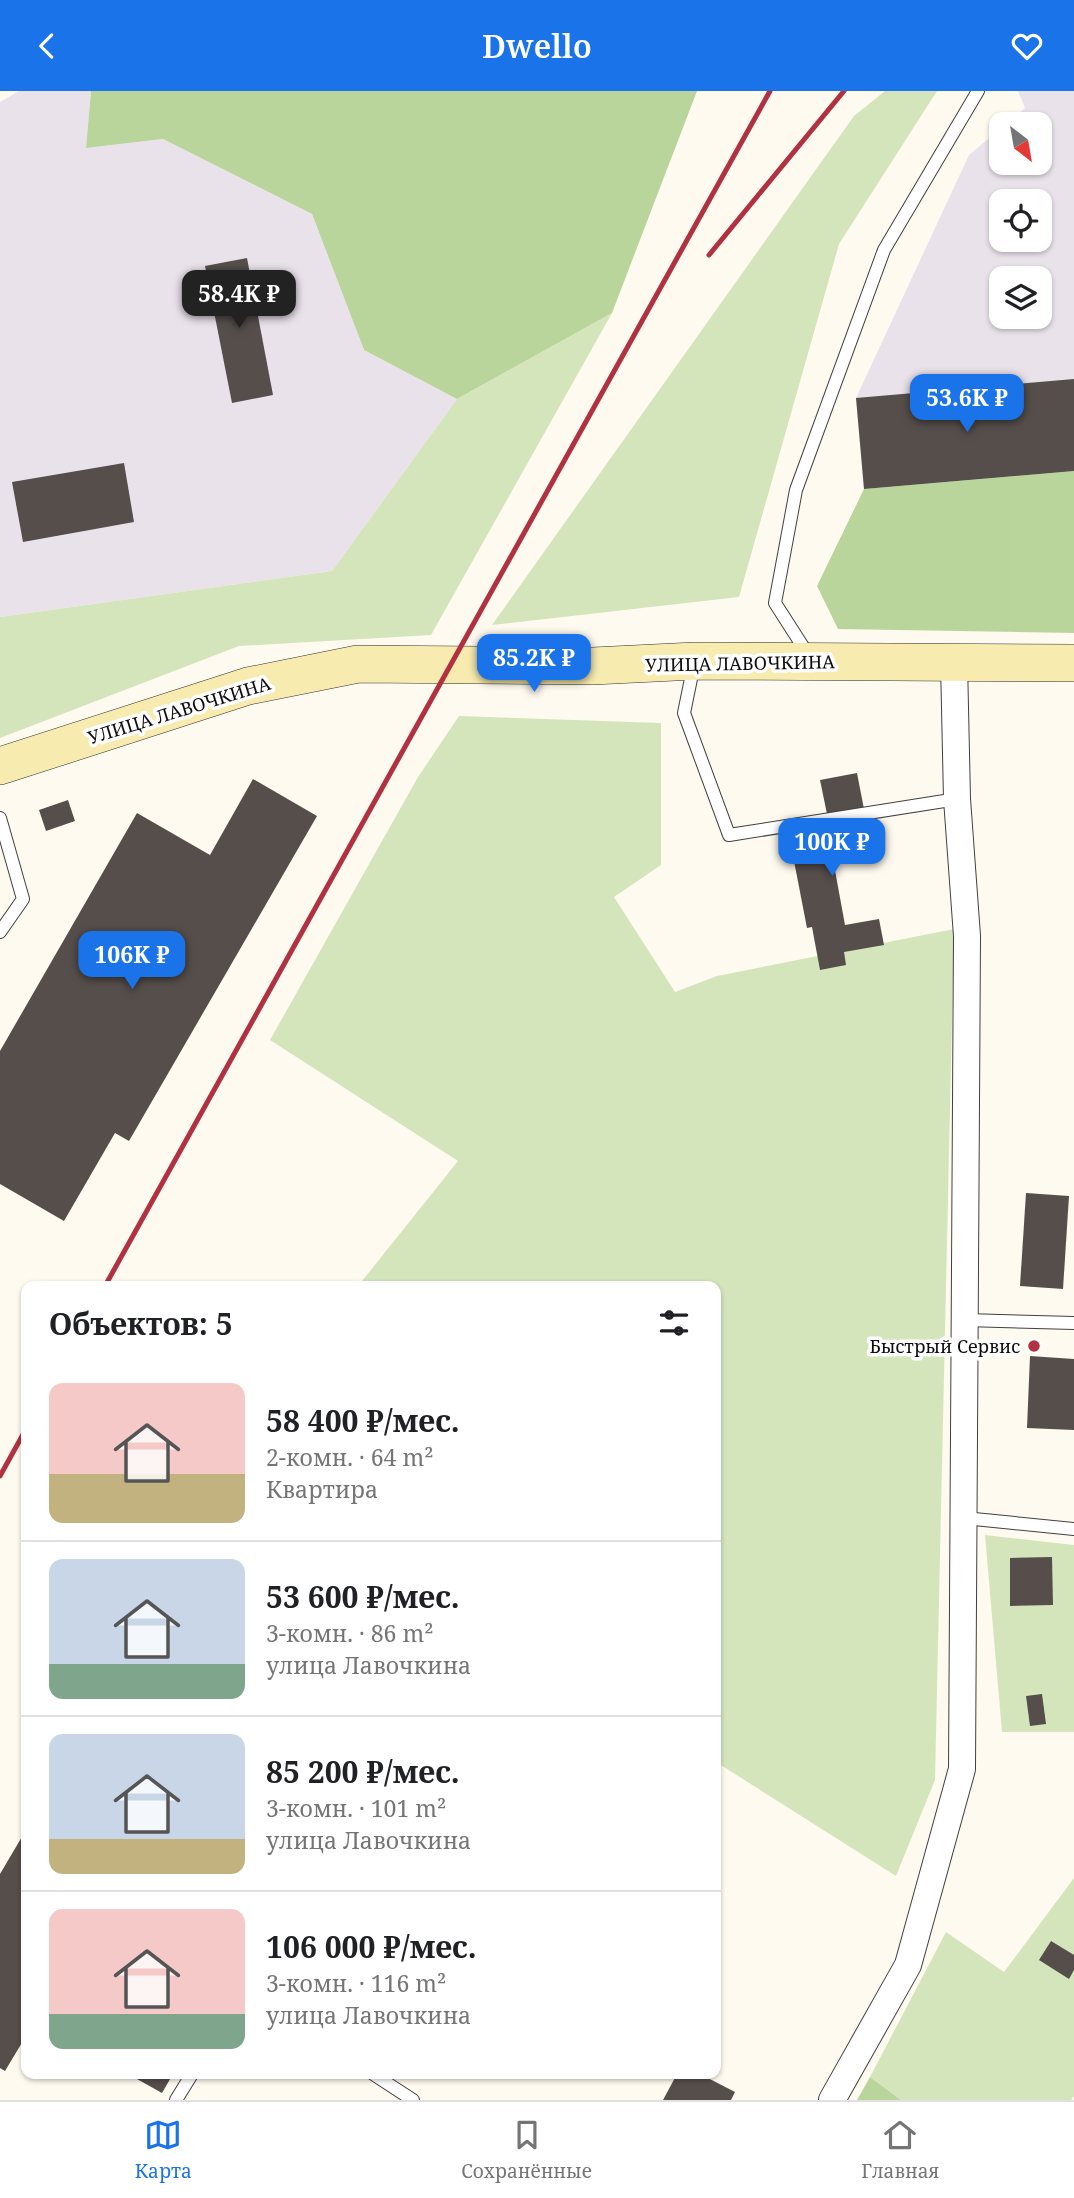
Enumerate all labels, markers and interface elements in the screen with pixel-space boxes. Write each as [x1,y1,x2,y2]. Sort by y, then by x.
text: Dwello [482,24,592,67]
icon: back [28,27,66,65]
icon: heart [1008,27,1046,65]
north arrow [989,112,1052,175]
map controls [989,112,1052,329]
button: locate [989,189,1052,252]
button: layers [989,266,1052,329]
pin: 58.4K ₽ [174,271,304,330]
text: 58.4K ₽ [198,277,280,309]
pin: 53.6K ₽ [902,375,1032,434]
text: 53.6K ₽ [926,381,1008,413]
pin: 85.2K ₽ [469,635,599,694]
text: 85.2K ₽ [493,641,575,673]
street label: УЛИЦА ЛАВОЧКИНА [645,649,835,677]
street label: УЛИЦА ЛАВОЧКИНА [85,671,274,749]
pin: 100K ₽ [775,819,889,878]
text: 100K ₽ [794,825,870,857]
pin: 106K ₽ [75,932,189,991]
text: 106K ₽ [94,938,170,970]
text: Объектов: 5 [49,1303,233,1344]
icon: filters [655,1304,693,1342]
place label: Быстрый Сервис [869,1334,1020,1358]
marker: Быстрый Сервис [1026,1338,1042,1354]
text: 58 400 ₽/мес. [266,1400,460,1441]
icon: home [105,1411,189,1495]
text: 2-комн. · 64 m² [266,1441,433,1473]
text: Квартира [266,1473,378,1505]
text: 53 600 ₽/мес. [266,1576,460,1617]
icon: home [105,1587,189,1671]
text: 3-комн. · 86 m² [266,1617,433,1649]
text: улица Лавочкина [266,1649,471,1681]
text: 85 200 ₽/мес. [266,1751,460,1792]
icon: home [105,1762,189,1846]
text: 3-комн. · 101 m² [266,1792,446,1824]
text: улица Лавочкина [266,1824,471,1856]
text: 106 000 ₽/мес. [266,1926,477,1967]
icon: home [105,1937,189,2021]
text: 3-комн. · 116 m² [266,1967,446,1999]
text: улица Лавочкина [266,1999,471,2031]
tab: Карта [135,2116,192,2184]
tab: Сохранённые [461,2116,592,2184]
tab: Главная [861,2116,939,2184]

